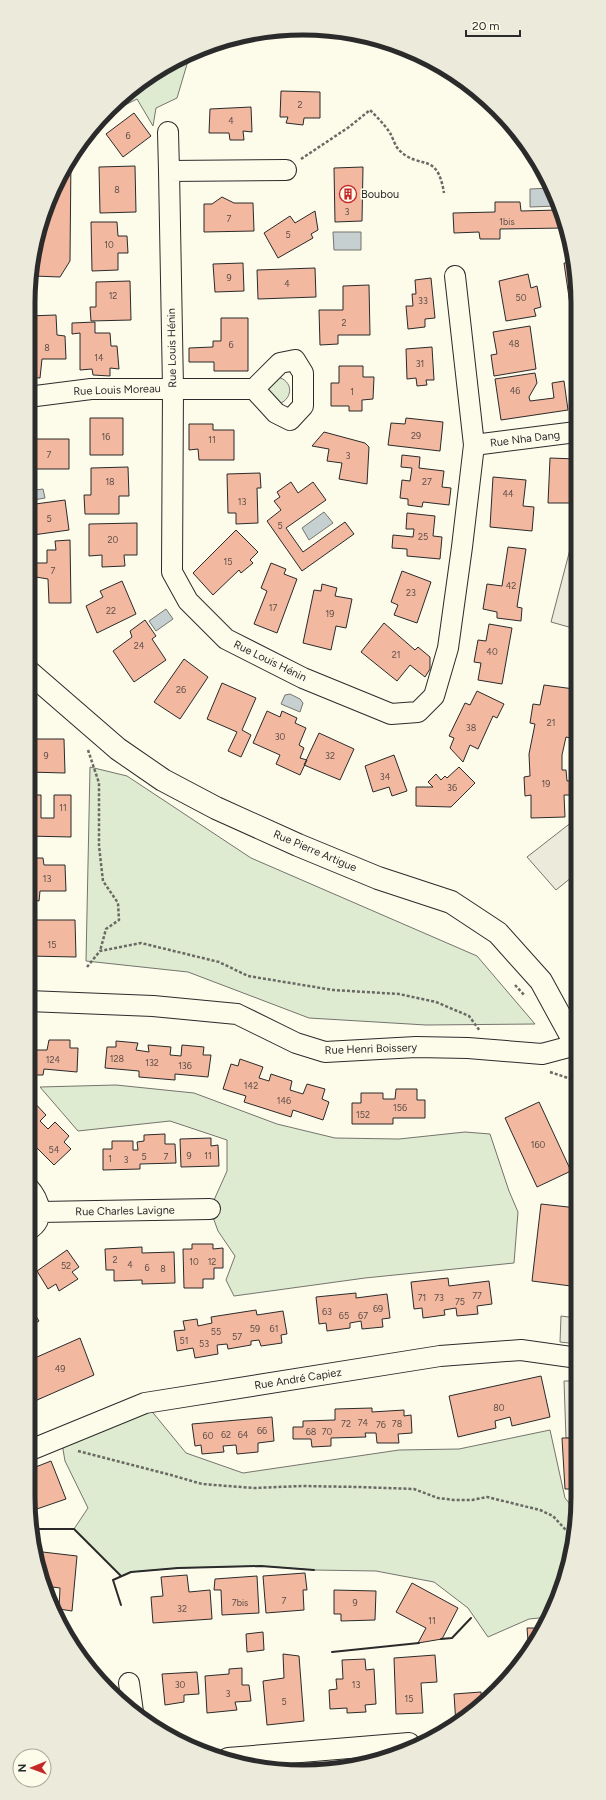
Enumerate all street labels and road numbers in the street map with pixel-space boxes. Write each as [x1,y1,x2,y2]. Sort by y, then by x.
street label: Rue Louis Hénin [165,308,179,388]
street label: Rue Louis Moreau [73,382,161,398]
street label: Rue Nha Dang [489,428,561,450]
street label: Rue Louis Hénin [231,638,309,684]
street label: Rue Pierre Artigue [271,828,359,874]
street label: Rue Henri Boissery [325,1041,418,1057]
street label: Rue Charles Lavigne [75,1204,175,1218]
street label: Rue André Capiez [253,1366,343,1392]

